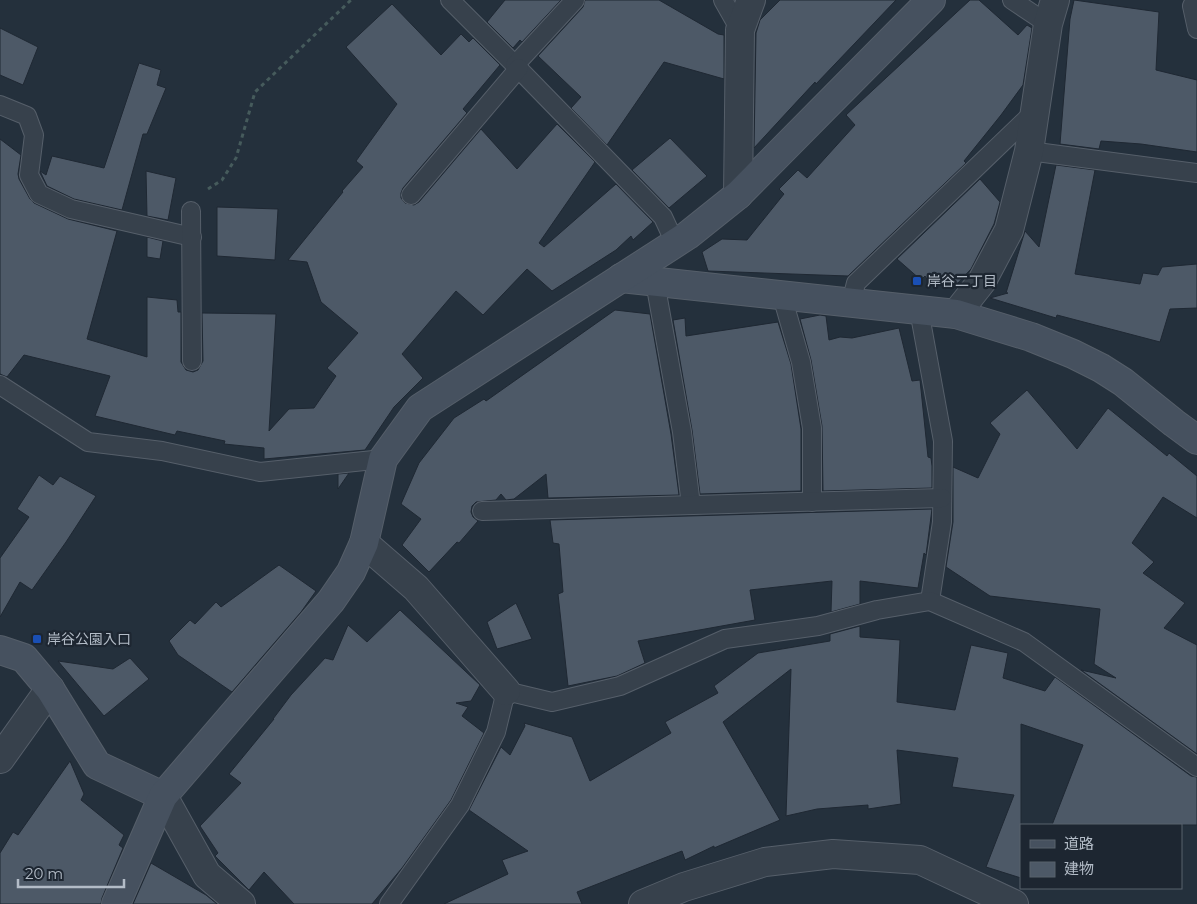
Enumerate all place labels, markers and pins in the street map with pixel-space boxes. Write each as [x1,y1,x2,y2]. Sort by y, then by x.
place label: 岸谷二丁目 [927,272,997,290]
marker: 岸谷二丁目 [911,275,923,287]
place label: 岸谷公園入口 [47,630,131,648]
marker: 岸谷公園入口 [31,633,43,645]

